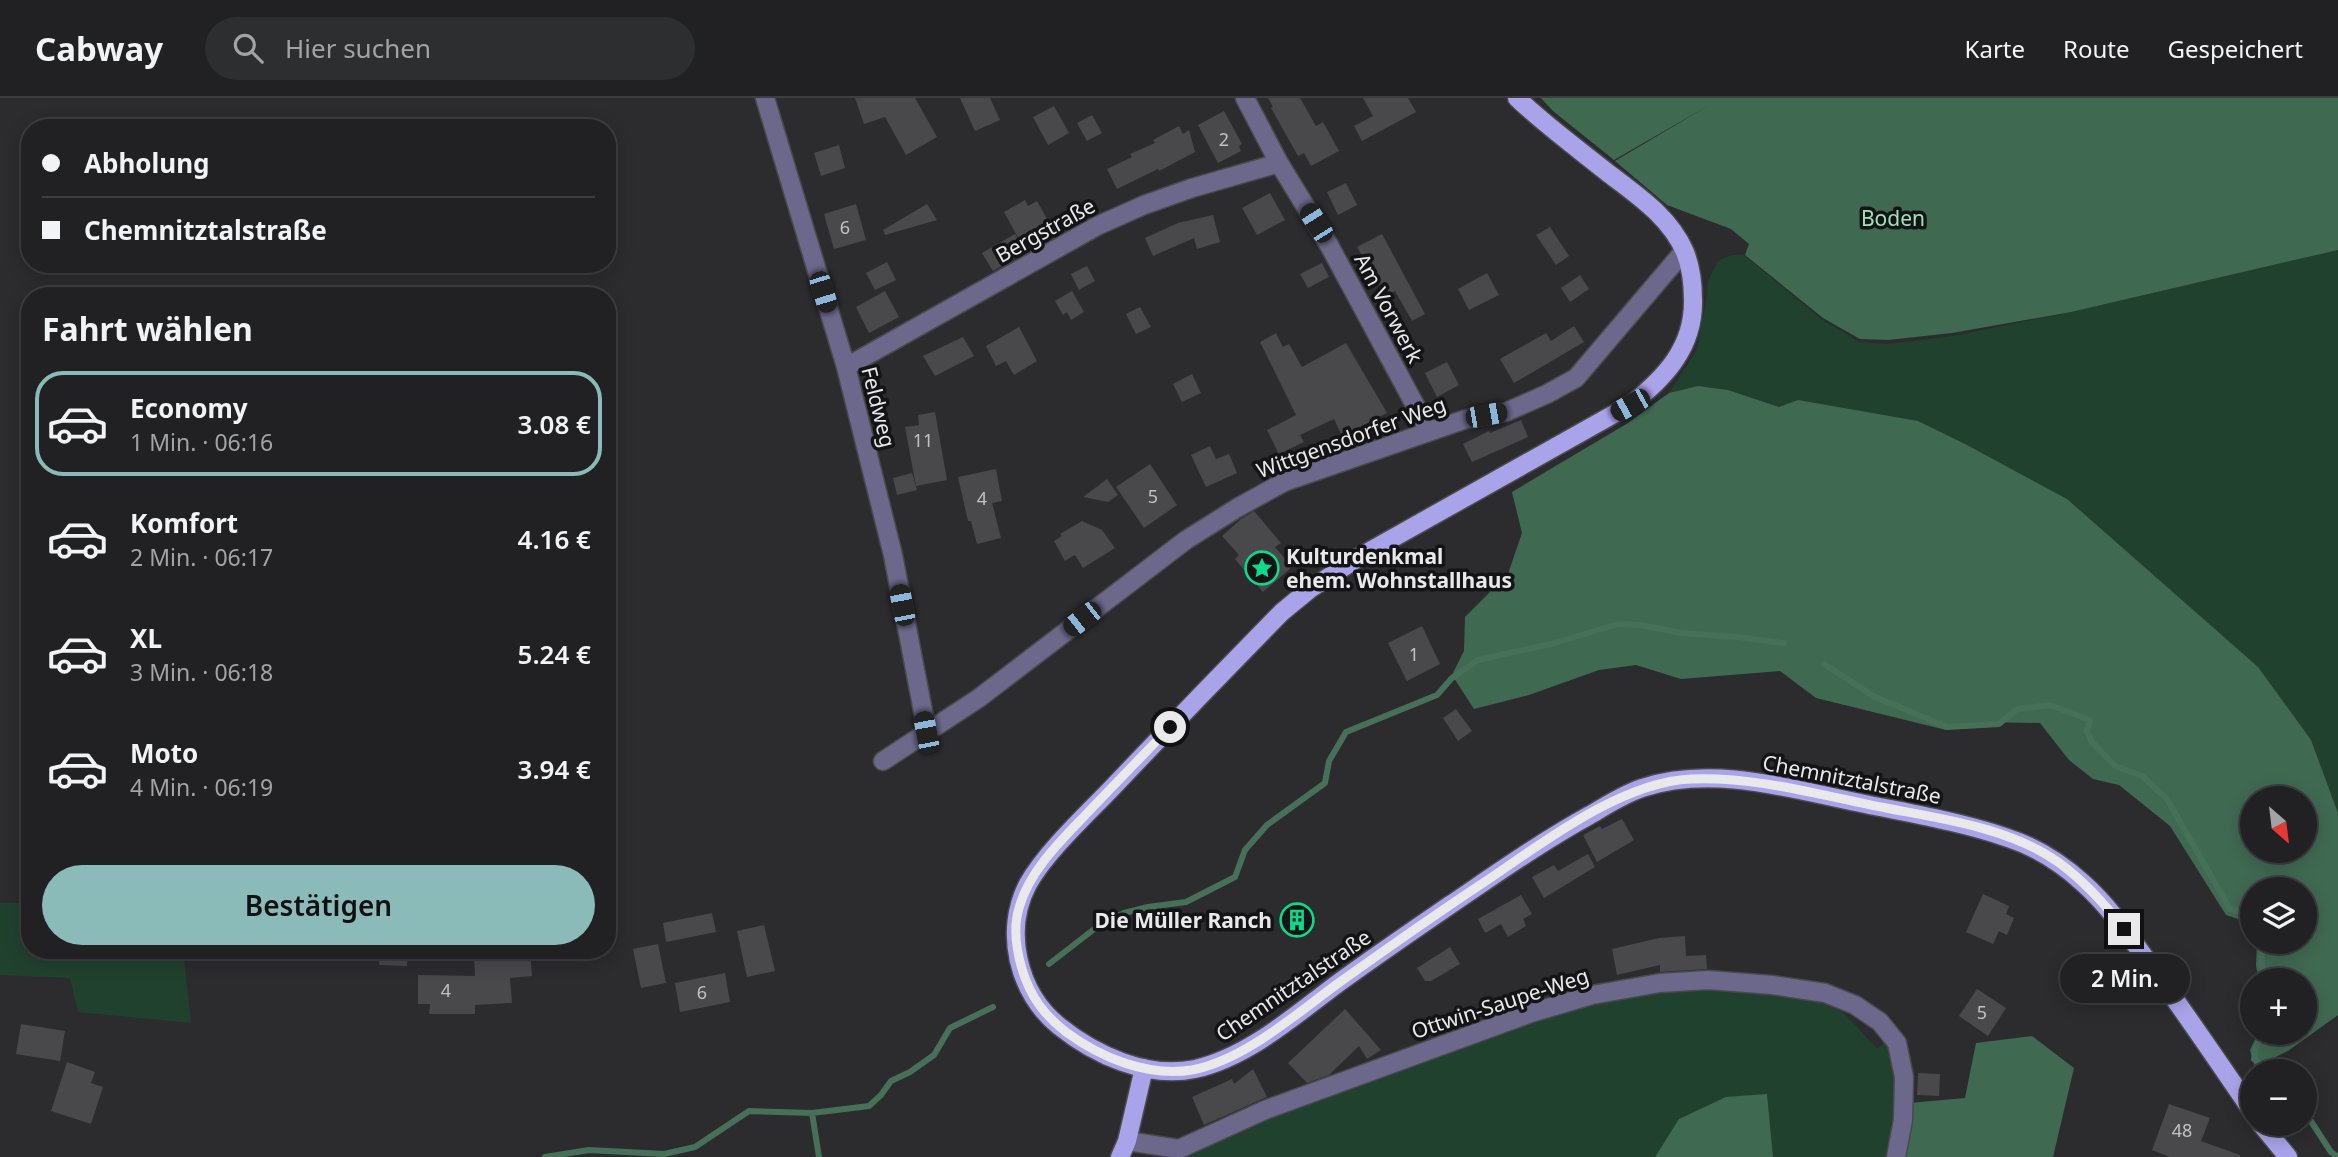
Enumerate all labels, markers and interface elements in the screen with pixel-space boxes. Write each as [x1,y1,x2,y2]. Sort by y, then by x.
search box [205,17,695,80]
text: Cabway [35,26,163,71]
icon: search [229,29,267,67]
text: Hier suchen [285,30,431,66]
text: Karte [1965,32,2025,65]
text: Route [2063,32,2130,65]
text: Gespeichert [2168,32,2303,65]
house number: 2 [1219,127,1229,151]
text: Abholung [84,145,210,181]
street label: Bergstraße [990,191,1100,269]
car [1296,200,1337,246]
park label: Boden [1861,204,1925,232]
text: Chemnitztalstraße [84,212,327,248]
house number: 6 [840,215,850,239]
street label: Am Vorwerk [1348,248,1430,368]
car [807,269,840,315]
text: Fahrt wählen [42,307,253,350]
street label: Feldweg [855,364,903,450]
car [1607,386,1654,424]
text: Economy [130,390,248,426]
street label: Wittgensdorfer Weg [1253,390,1449,484]
icon: car [46,392,109,455]
car [1464,401,1509,429]
text: 3.08 € [518,406,591,442]
text: 1 Min. · 06:16 [130,426,273,458]
house number: 11 [913,428,933,452]
house number: 5 [1148,484,1158,508]
house number: 4 [977,486,987,510]
text: Komfort [130,505,238,541]
icon: car [46,507,109,570]
text: 4.16 € [518,521,591,557]
text: 2 Min. · 06:17 [130,541,273,573]
place label: Kulturdenkmal ehem. Wohnstallhaus [1286,542,1512,594]
place icon: Kulturdenkmal ehem. Wohnstallhaus [1243,549,1281,587]
car [888,582,917,628]
car [1059,598,1106,640]
text: XL [130,620,162,656]
icon: car [46,622,109,685]
text: 5.24 € [518,636,591,672]
house number: 1 [1409,642,1419,666]
text: 3 Min. · 06:18 [130,656,273,688]
car [912,709,941,755]
route start [1154,711,1186,743]
text: Moto [130,735,198,771]
icon: car [46,737,109,800]
street label: Chemnitztalstraße [1760,748,1944,810]
text: 3.94 € [518,751,591,787]
text: 4 Min. · 06:19 [130,771,273,803]
north arrow [2240,786,2317,863]
map controls [2240,786,2317,1136]
button: Bestätigen [42,865,595,945]
button: layers [2240,877,2317,954]
building icon: Die Müller Ranch [1278,901,1316,939]
place label: Die Müller Ranch [1095,906,1272,934]
route end [2108,913,2140,945]
street label: Chemnitztalstraße [1210,923,1376,1047]
callout: 2 Min. [2059,954,2189,1002]
street label: Ottwin-Saupe-Weg [1408,961,1592,1045]
text: 2 Min. [2091,962,2159,994]
button: + [2240,968,2317,1045]
house number: 4 [441,978,451,1002]
house number: 6 [697,980,707,1004]
house number: 5 [1977,1000,1987,1024]
button: − [2240,1059,2317,1136]
house number: 48 [2172,1118,2192,1142]

